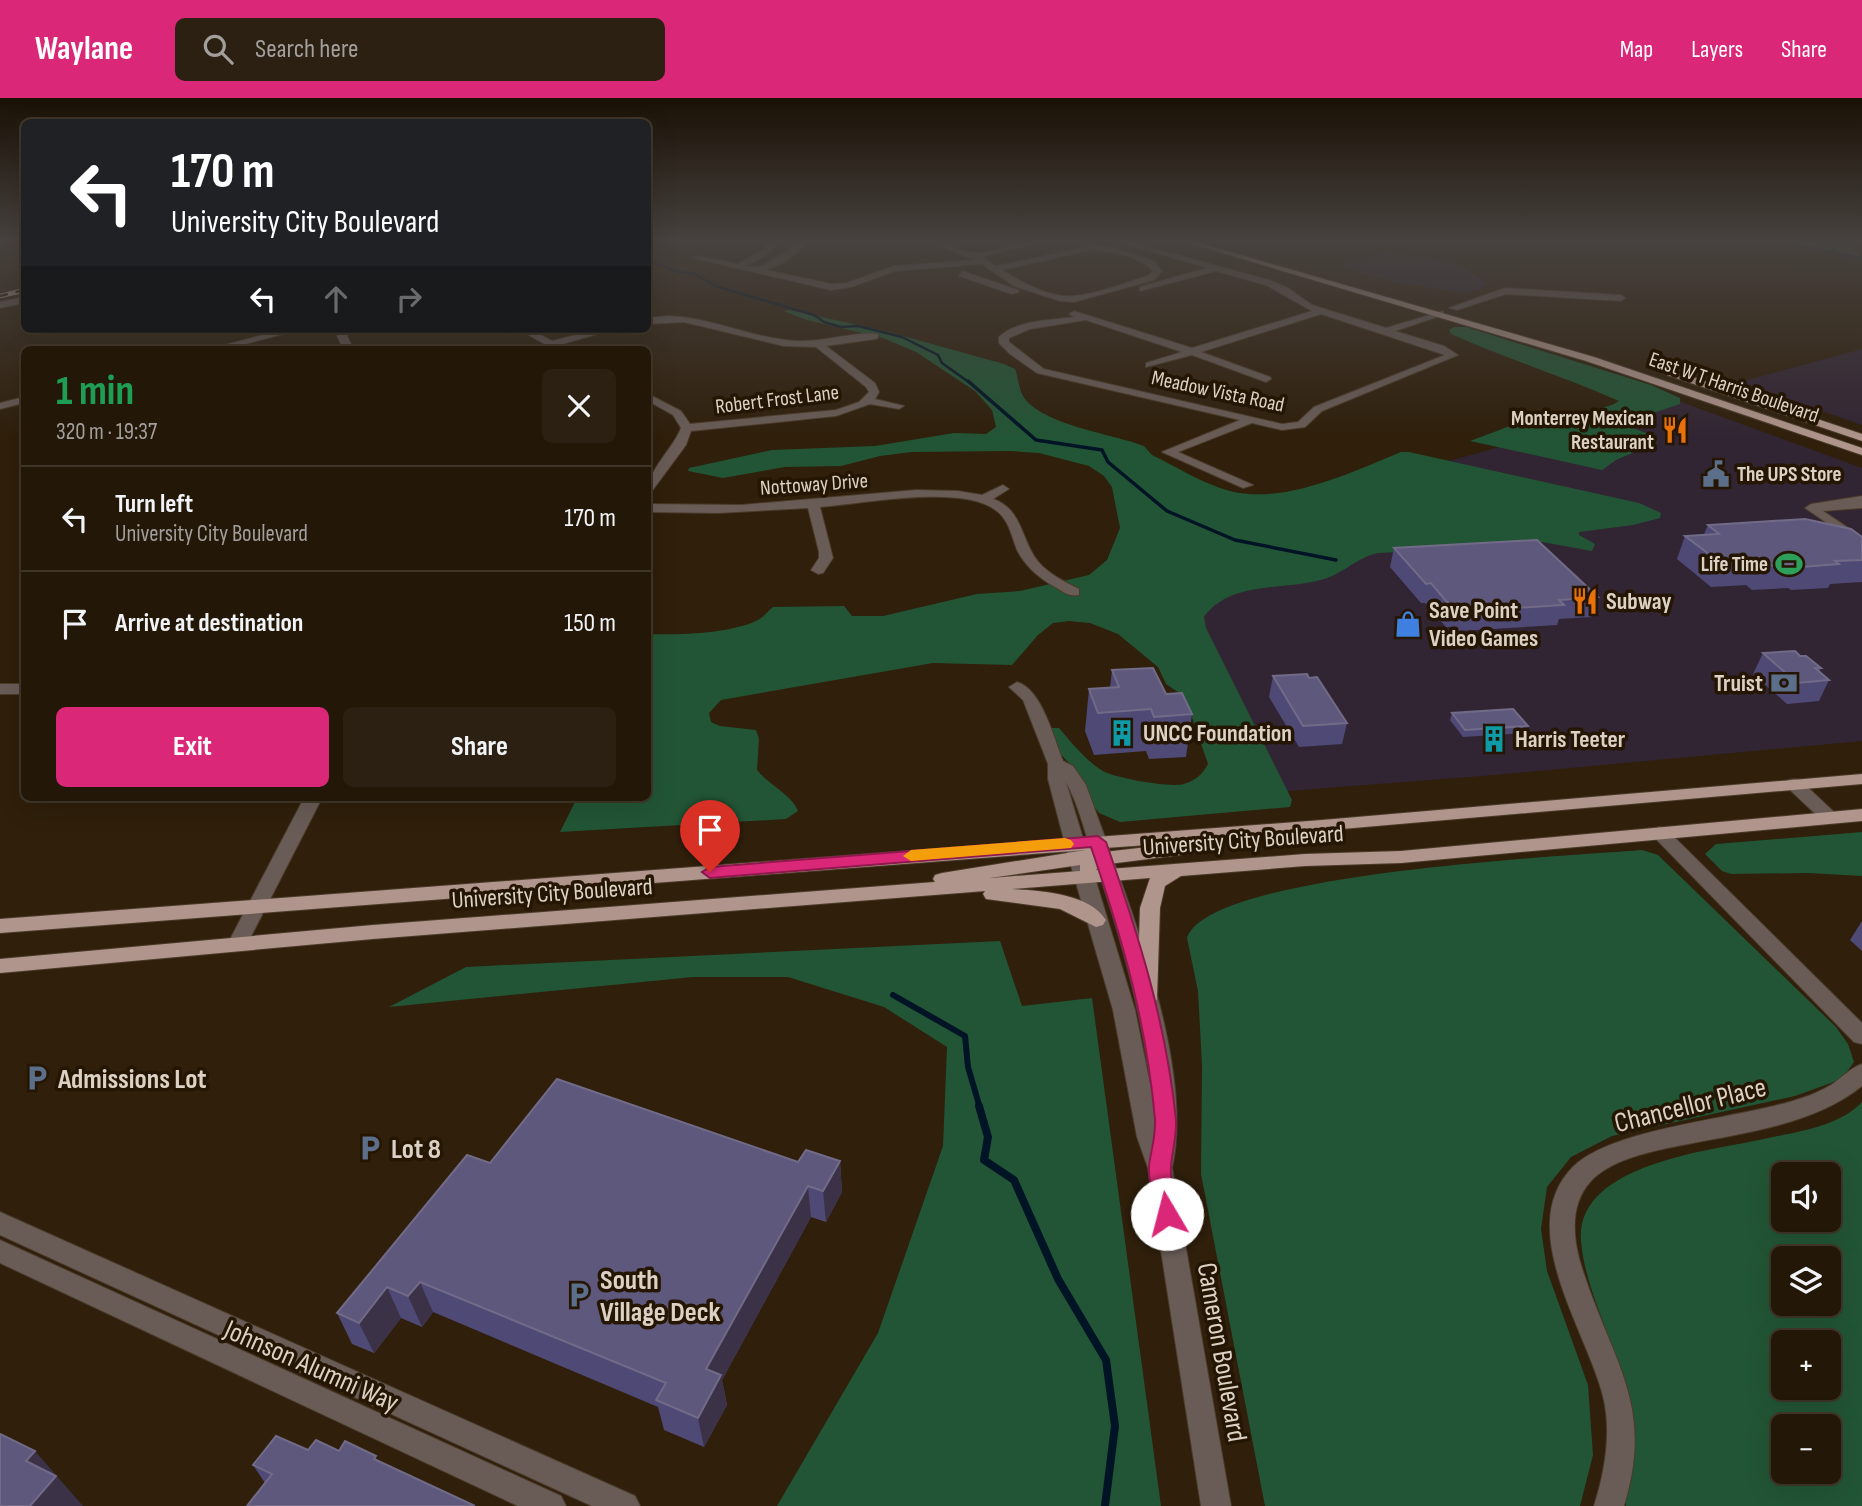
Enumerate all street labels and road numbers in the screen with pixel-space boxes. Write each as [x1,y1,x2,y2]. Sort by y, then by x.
street label: East W T Harris Boulevard [1646,347,1822,428]
street label: Meadow Vista Road [1149,365,1287,418]
street label: Robert Frost Lane [714,380,840,419]
street label: Nottoway Drive [759,468,869,501]
street label: University City Boulevard [1142,819,1344,862]
street label: University City Boulevard [451,872,653,915]
street label: Chancellor Place [1611,1071,1770,1140]
street label: Cameron Boulevard [1190,1260,1254,1444]
street label: Johnson Alumni Way [218,1313,404,1420]

